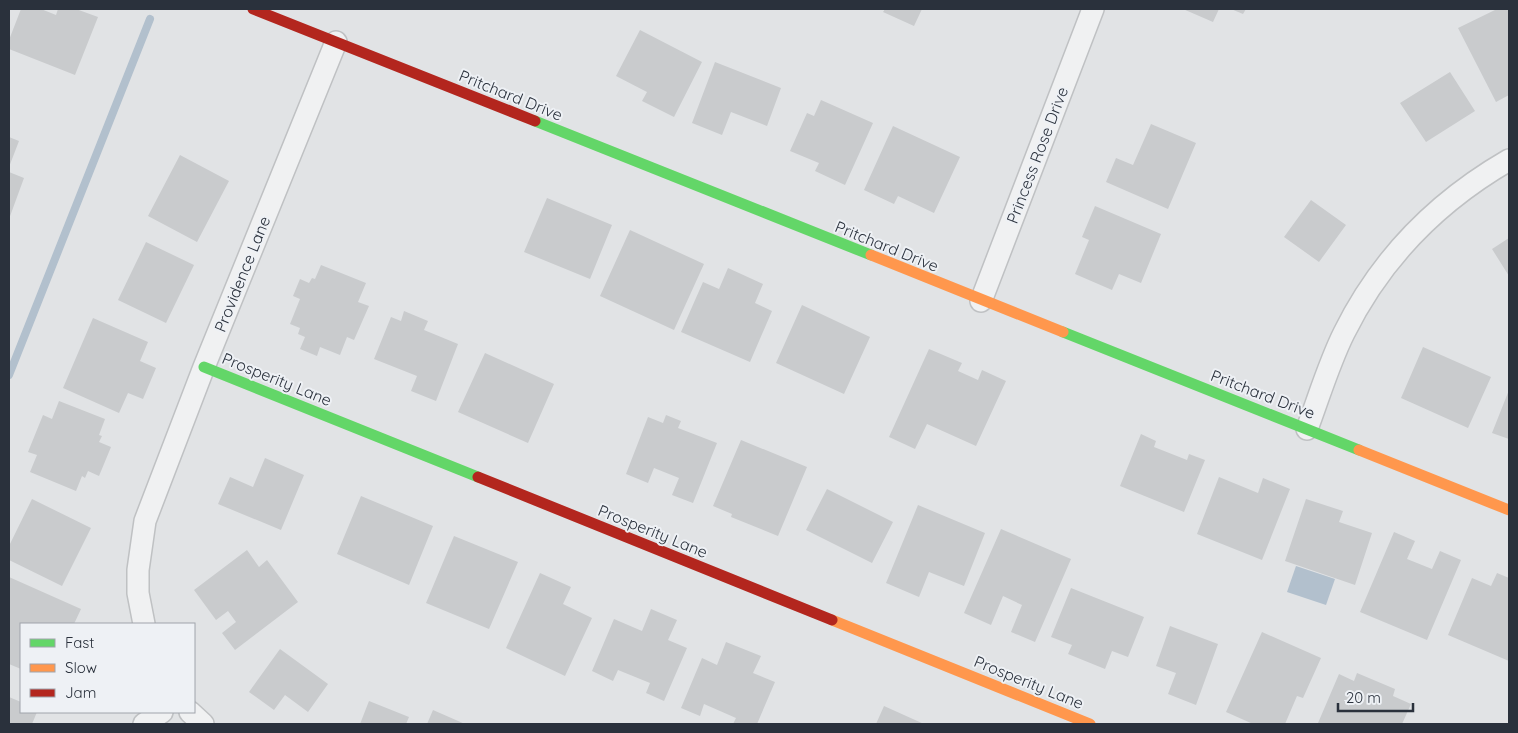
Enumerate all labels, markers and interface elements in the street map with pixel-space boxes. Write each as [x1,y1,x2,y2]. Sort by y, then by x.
street label: Pritchard Drive [456,65,566,125]
street label: Princess Rose Drive [1002,84,1072,226]
street label: Providence Lane [210,213,274,335]
street label: Pritchard Drive [832,216,942,276]
street label: Prosperity Lane [219,348,335,410]
street label: Pritchard Drive [1208,365,1318,423]
street label: Prosperity Lane [595,500,711,562]
legend [20,623,195,713]
text: Fast [65,633,94,652]
street label: Prosperity Lane [971,651,1087,713]
text: Slow [65,658,97,677]
scale bar [1338,680,1413,712]
text: Jam [65,683,96,702]
text: 20 m [1346,688,1381,707]

